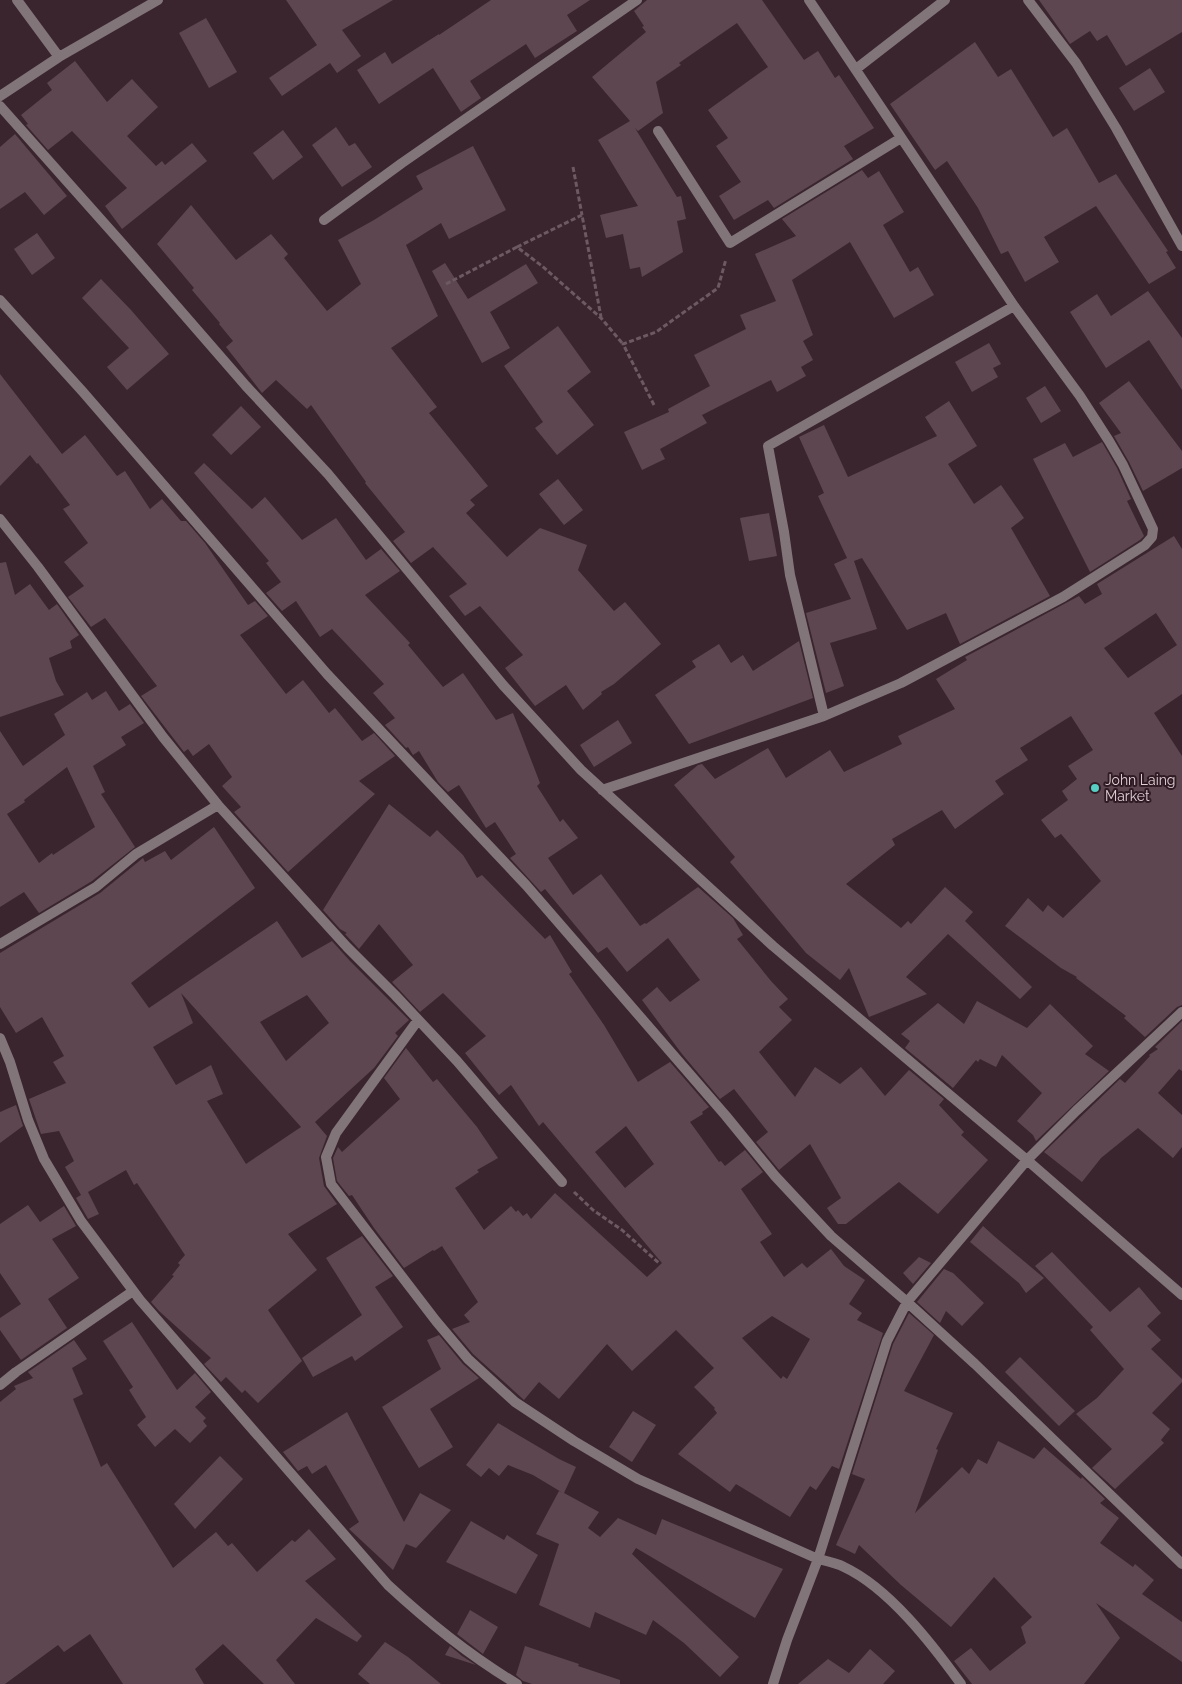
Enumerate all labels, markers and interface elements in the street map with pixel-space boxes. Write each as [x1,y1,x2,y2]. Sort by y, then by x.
place label: John Laing Market [1105,772,1176,804]
marker: John Laing Market [1089,782,1101,794]

